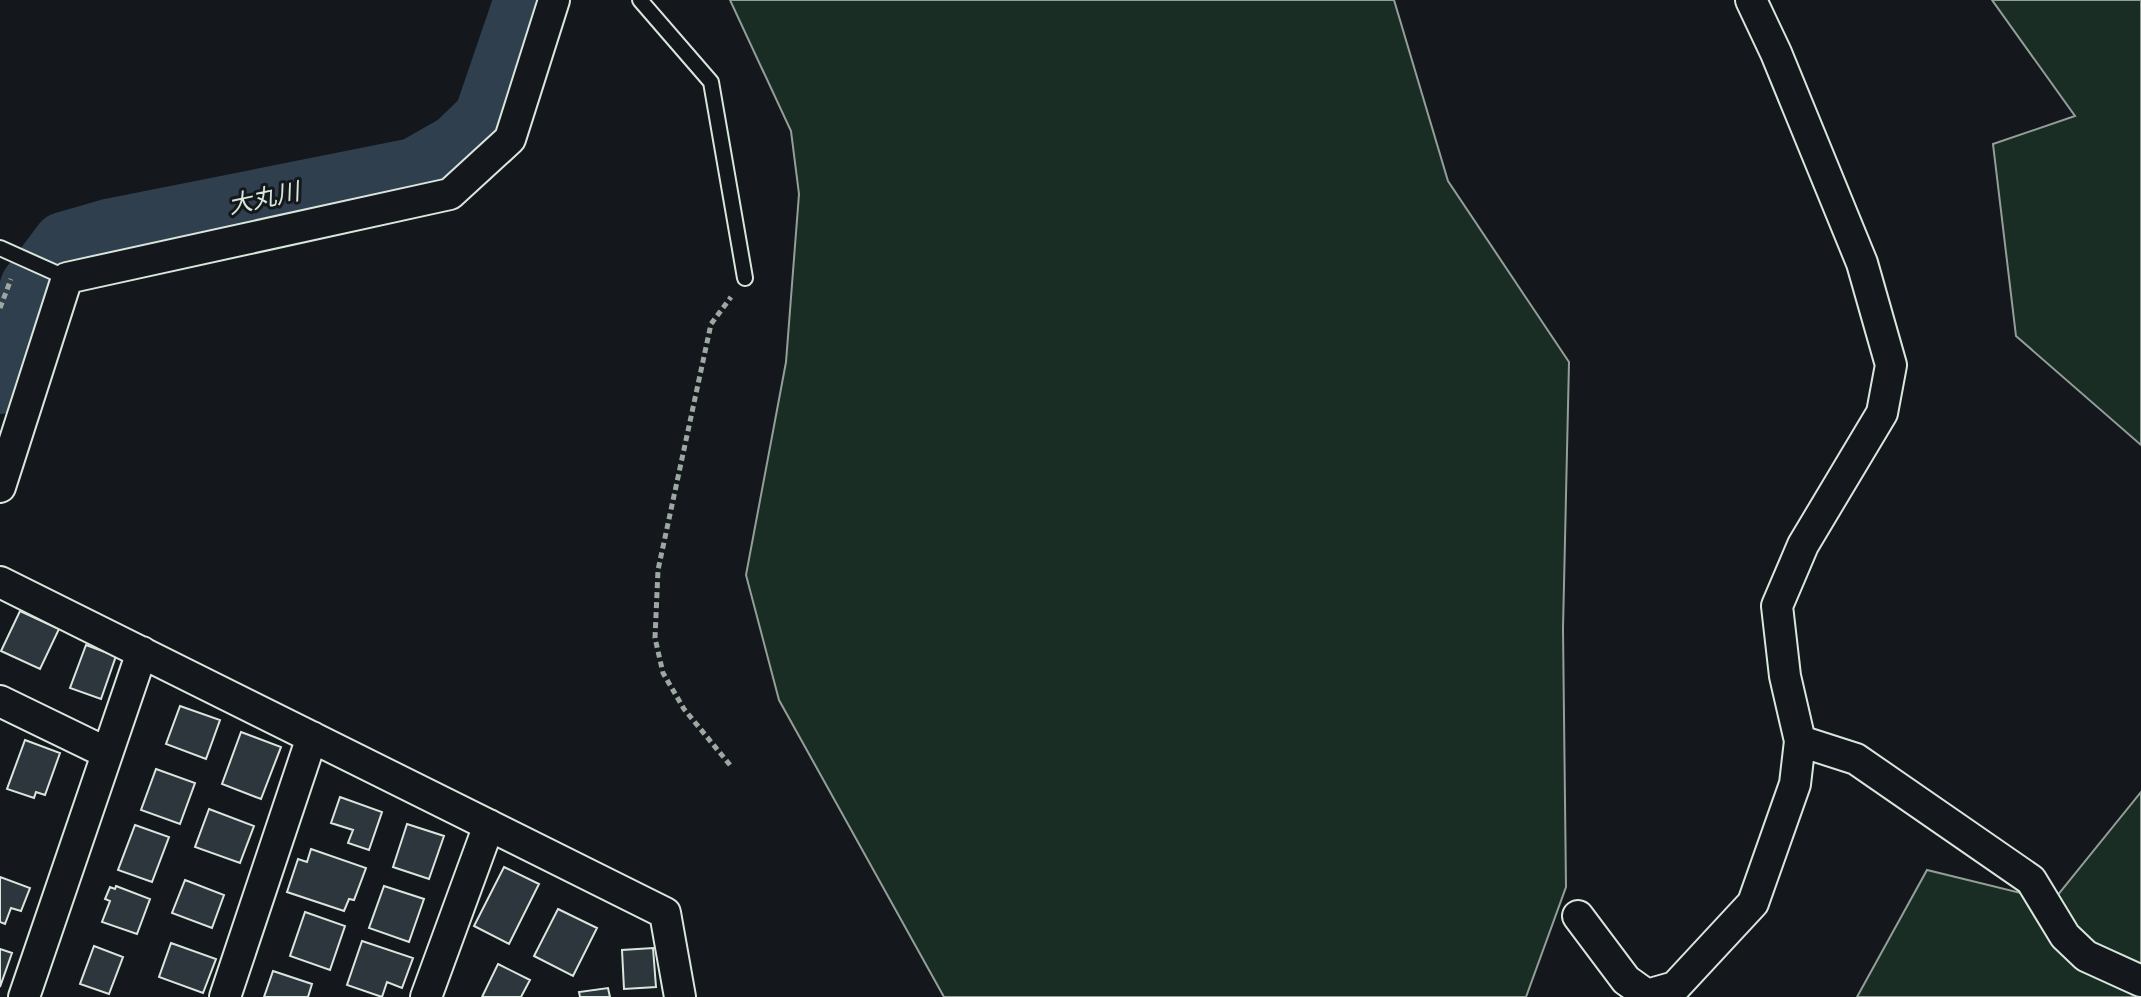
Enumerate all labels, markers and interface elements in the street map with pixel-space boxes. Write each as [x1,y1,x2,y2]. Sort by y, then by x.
water label: 大丸川 [226,177,305,221]

